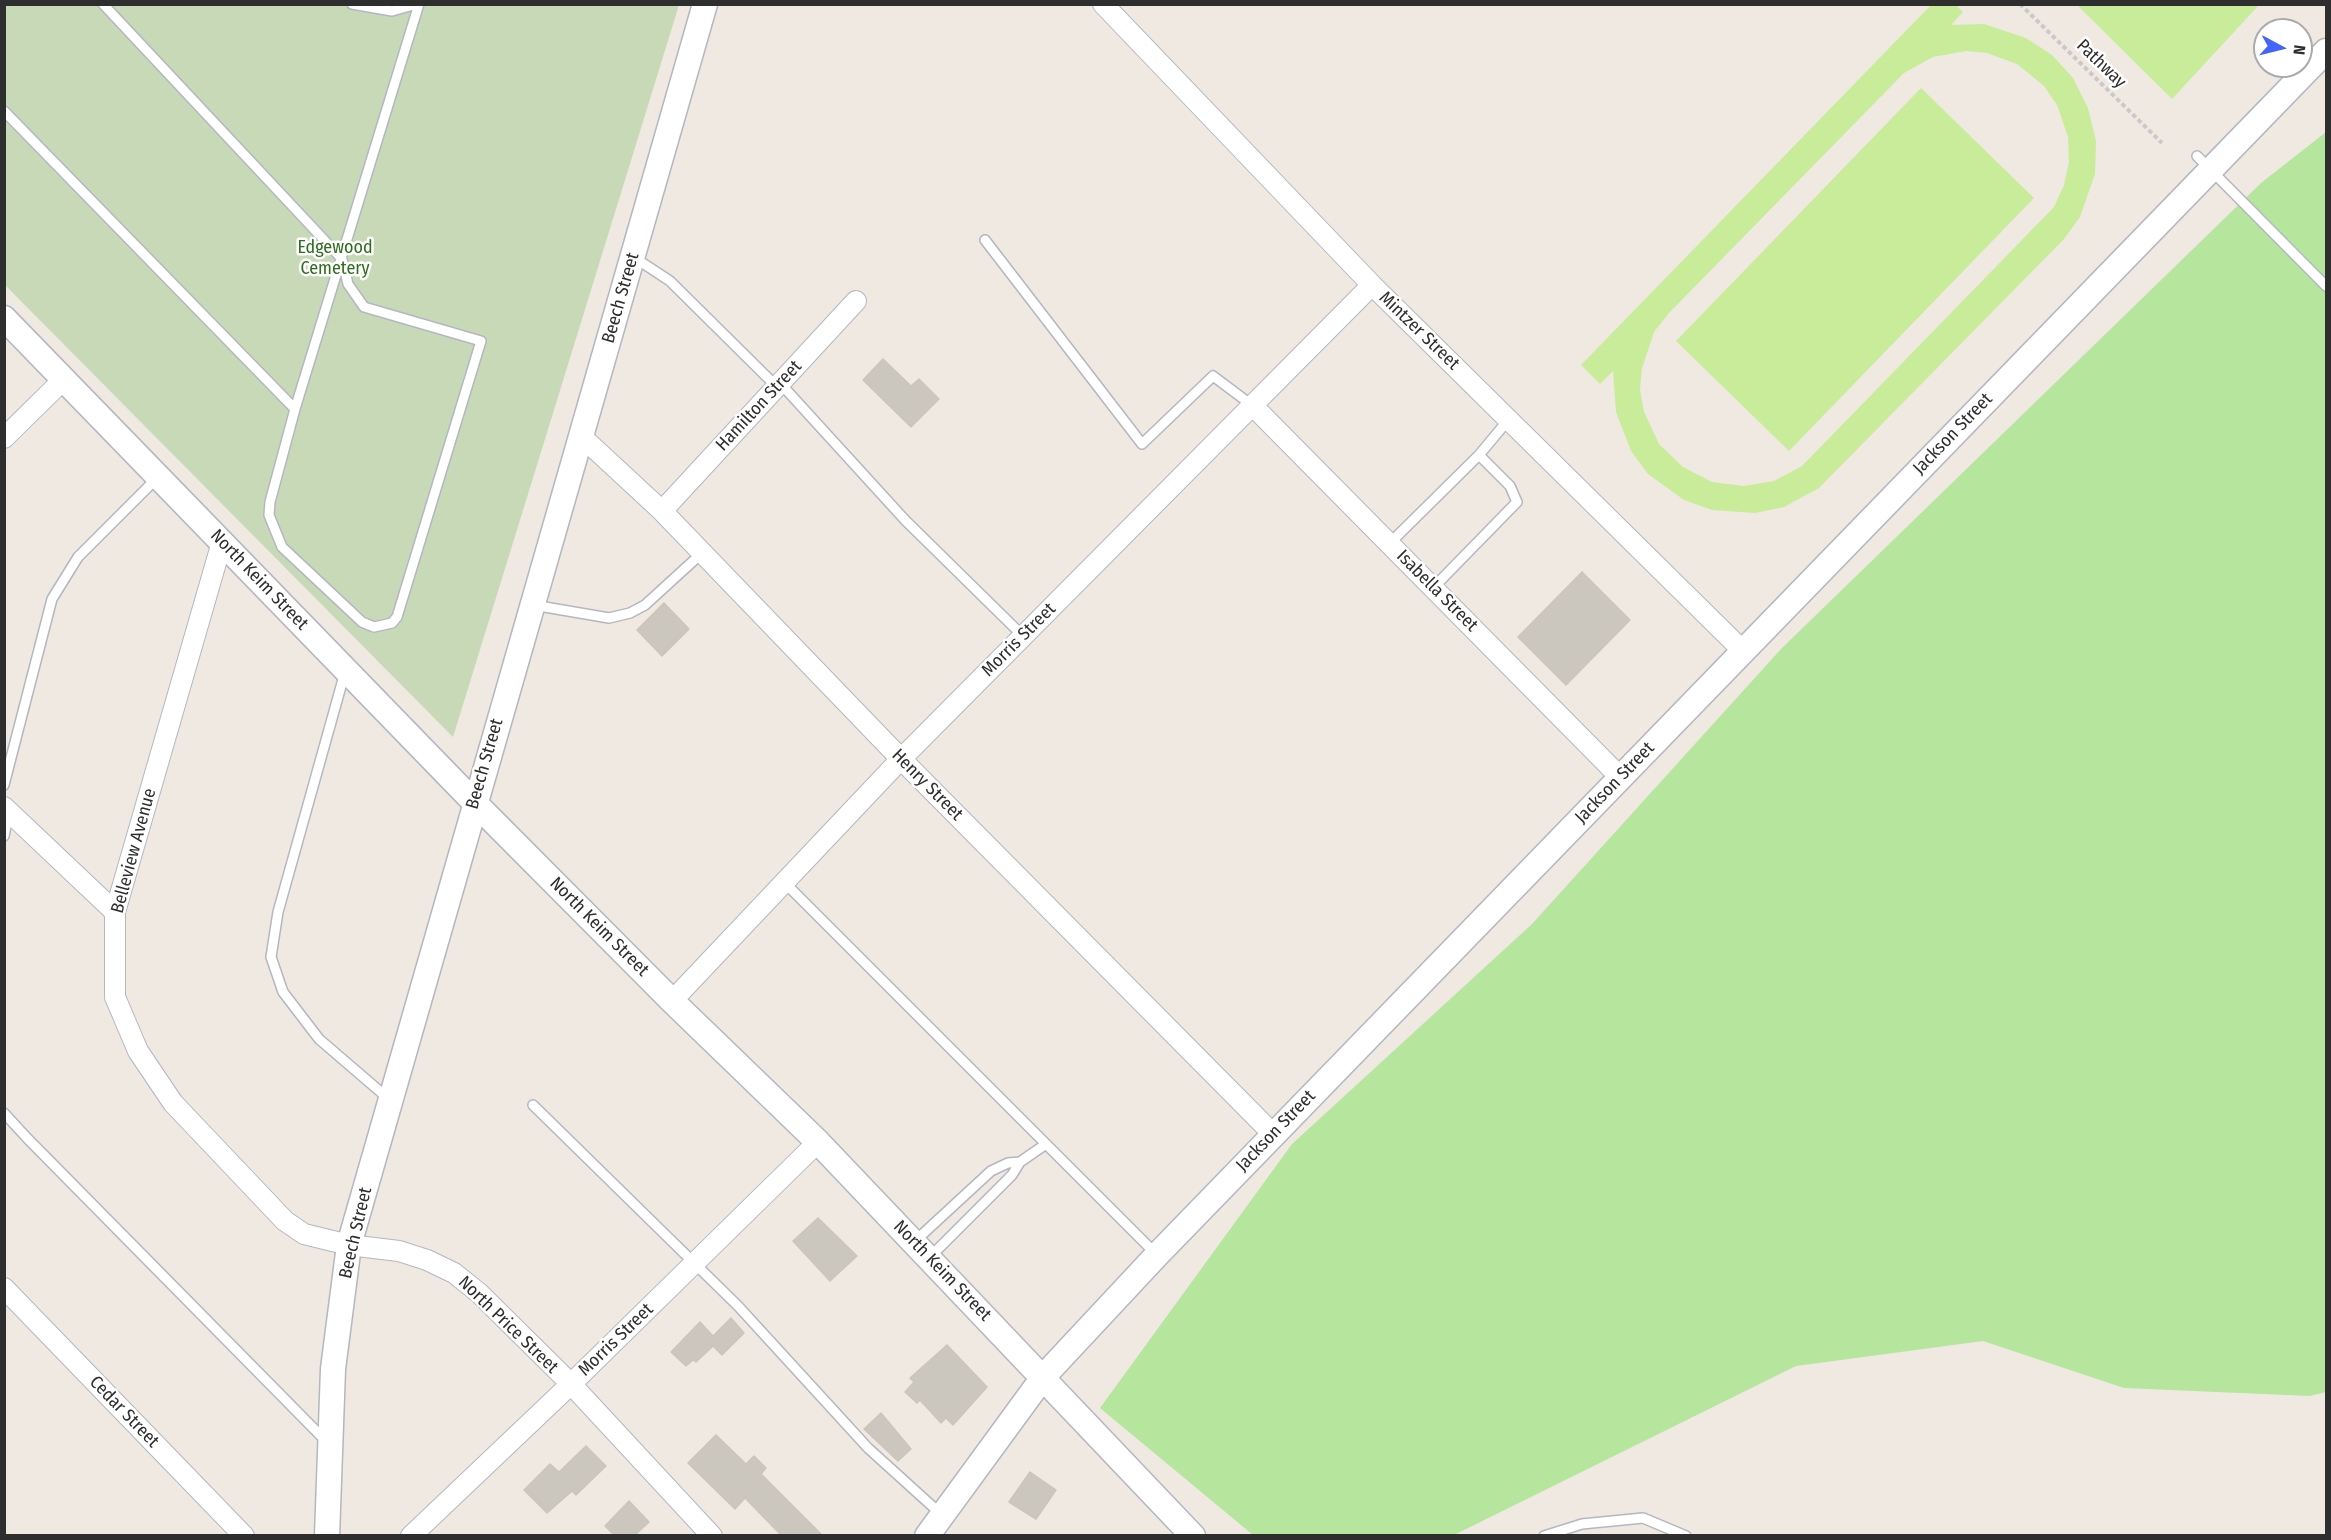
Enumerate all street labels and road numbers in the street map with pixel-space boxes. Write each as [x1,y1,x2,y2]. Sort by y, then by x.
street label: Pathway [2072,35,2130,93]
street label: Beech Street [598,250,644,346]
street label: Mintzer Street [1374,287,1464,375]
street label: Hamilton Street [712,356,806,456]
street label: Jackson Street [1909,389,1997,479]
street label: North Keim Street [206,525,312,635]
street label: Isabella Street [1392,546,1482,636]
street label: Morris Street [978,599,1060,681]
street label: Beech Street [462,716,508,812]
street label: Jackson Street [1571,738,1659,828]
street label: Henry Street [887,745,967,825]
street label: Belleview Avenue [107,786,161,916]
street label: North Keim Street [545,873,653,981]
street label: Jackson Street [1232,1086,1320,1176]
street label: Beech Street [335,1185,377,1281]
street label: North Keim Street [889,1216,995,1326]
street label: North Price Street [453,1272,563,1378]
street label: Morris Street [574,1299,658,1381]
street label: Cedar Street [85,1372,163,1452]

